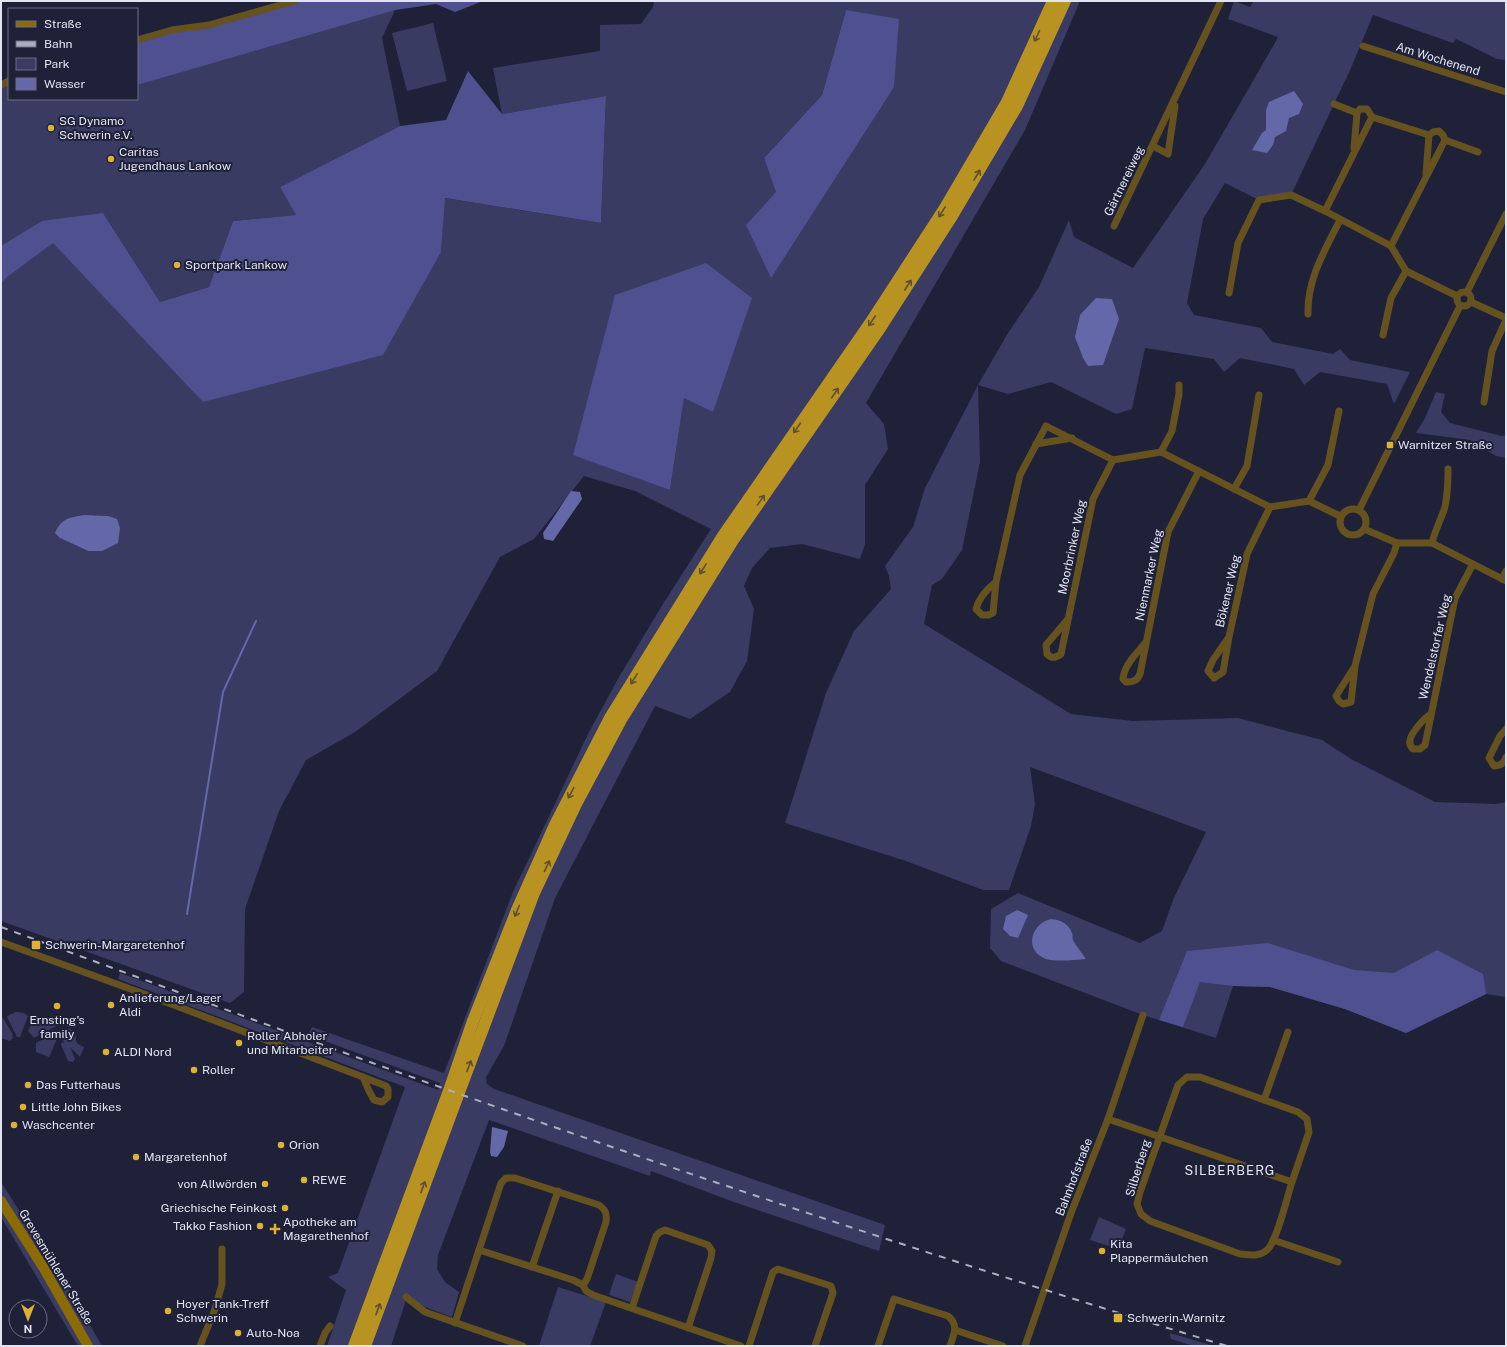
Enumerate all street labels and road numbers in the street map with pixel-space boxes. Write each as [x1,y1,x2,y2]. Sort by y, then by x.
street label: Am Wochenend [1394,40,1482,78]
street label: Gärtnereiweg [1101,144,1147,218]
street label: Moorbrinker Weg [1055,498,1089,596]
street label: Nienmarker Weg [1132,528,1166,622]
street label: Bökener Weg [1213,553,1243,629]
street label: Wendelstorfer Weg [1416,593,1454,701]
street label: Bahnhofstraße [1053,1136,1095,1218]
street label: Silberberg [1123,1138,1153,1198]
street label: Grevesmühlener Straße [16,1207,96,1327]

